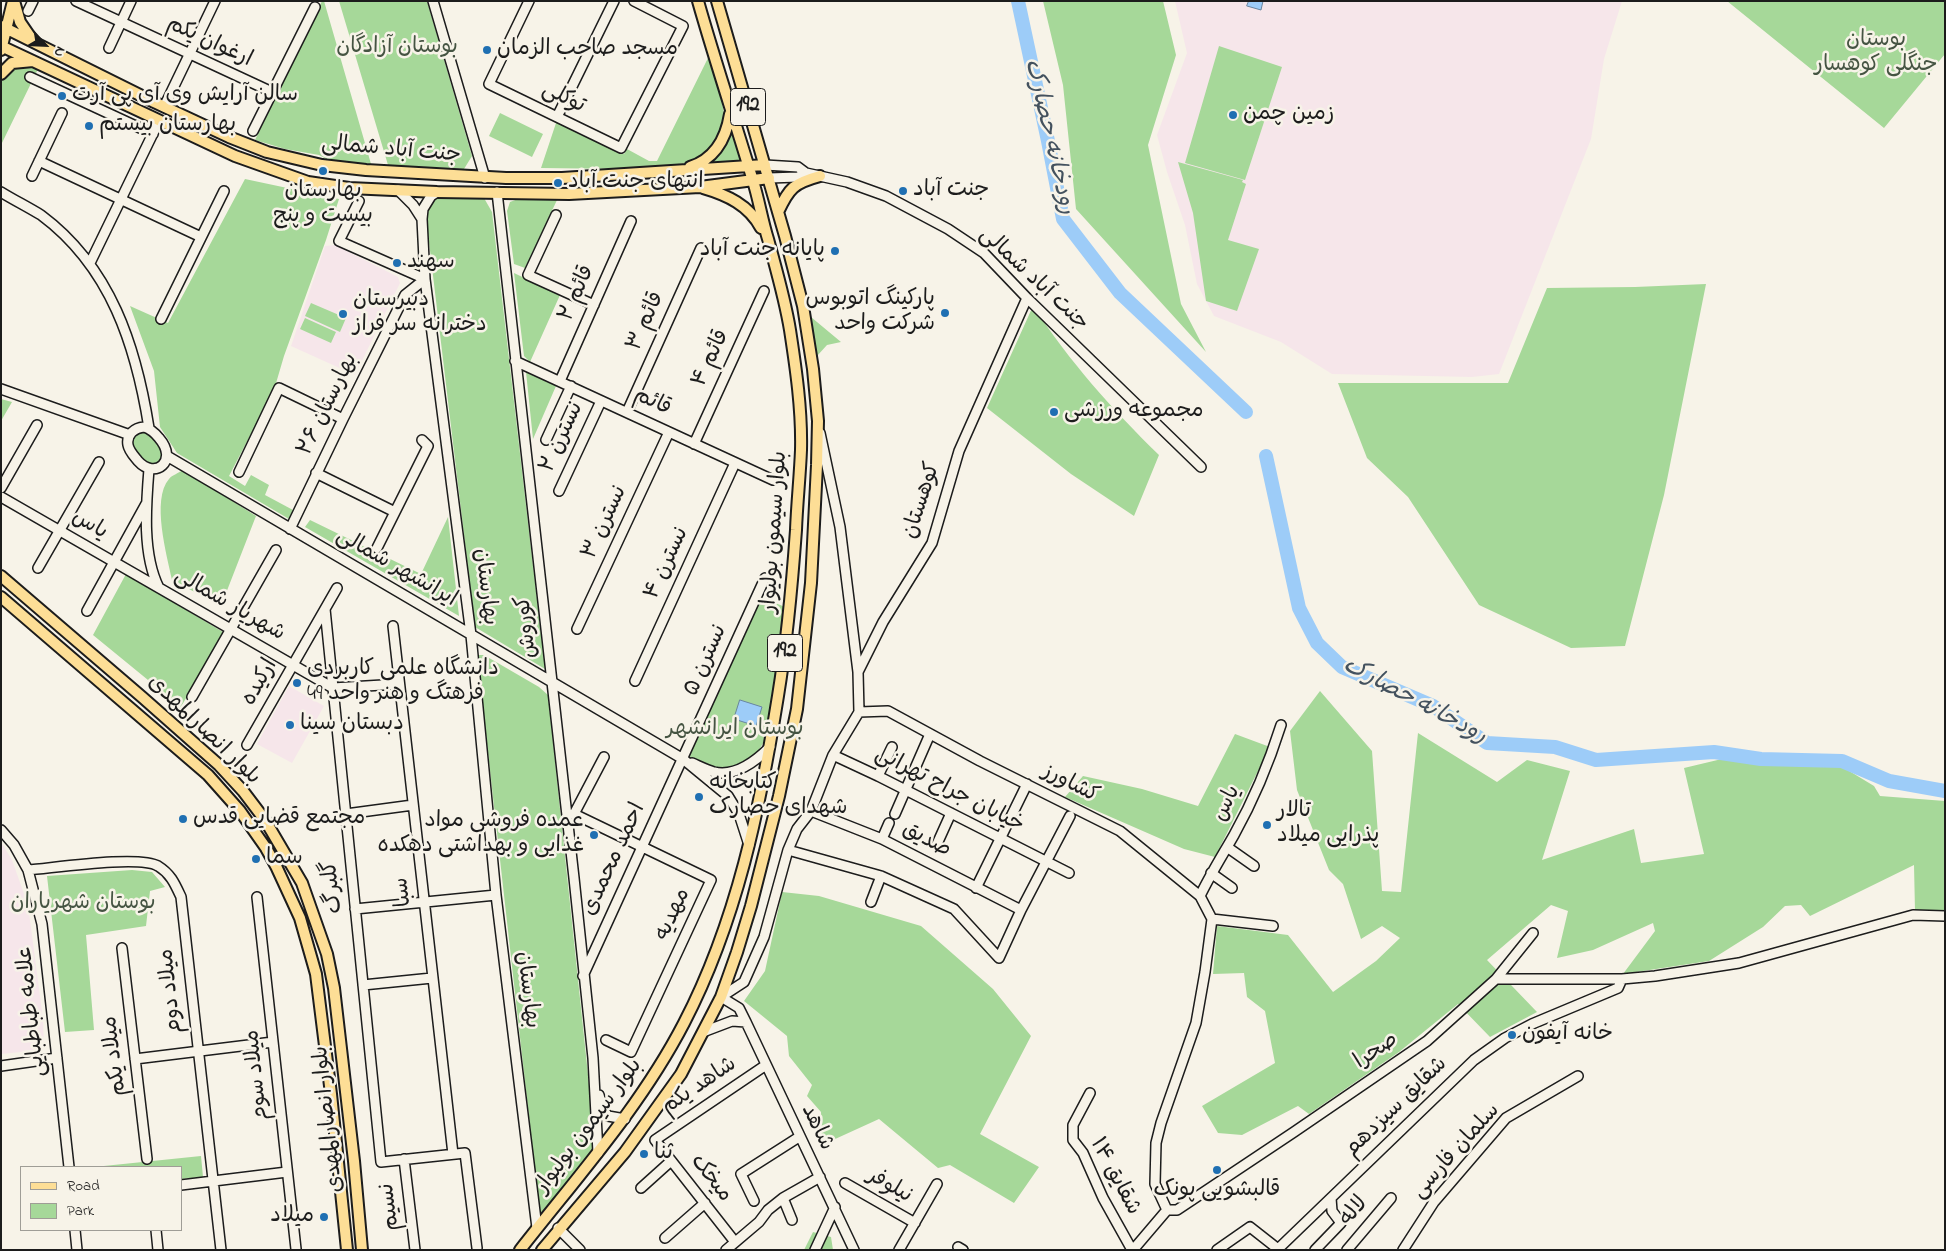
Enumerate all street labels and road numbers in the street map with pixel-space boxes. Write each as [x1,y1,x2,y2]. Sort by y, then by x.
street label: ارغوان یکم [162,12,256,74]
street label: توکلی [537,77,589,121]
road number: 192 [730,88,766,125]
street label: جنت آباد شمالی [320,132,462,170]
street label: جنت آباد شمالی [973,223,1093,337]
street label: قائم ۲ [554,262,602,326]
street label: قائم ۳ [622,288,672,356]
street label: قائم ۴ [687,326,737,392]
street label: بهارستان ۲۶ [293,349,365,461]
street label: قائم [629,383,675,423]
street label: نسترن ۲ [535,398,591,478]
street label: بلوار سیمون بولیوار [757,450,795,614]
street label: کوهستان [898,460,948,542]
street label: نسترن ۳ [578,482,634,564]
street label: یاس [66,505,112,547]
street label: ایرانشهر شمالی [331,524,461,614]
street label: نسترن ۴ [640,524,696,604]
street label: بهارستان [466,547,502,627]
street label: شهریار شمالی [169,564,289,648]
street label: کوروش [512,594,544,660]
street label: نسترن ۵ [680,621,734,701]
road number: 192 [768,634,802,671]
street label: ارکیده [237,655,285,711]
street label: بلوار انصارالمهدی [141,670,265,792]
street label: خیابان جراح تهرانی [870,742,1028,840]
street label: کشاورز [1037,760,1103,810]
street label: یاس [1208,782,1248,826]
street label: احمد محمدی [577,799,653,921]
street label: صدیق [897,817,955,865]
street label: گلبرگ [318,859,350,915]
street label: سبا [389,876,419,908]
street label: مهدیه [650,885,698,945]
street label: علامه طباطبایی [13,944,53,1078]
street label: میلاد دوم [154,947,190,1035]
street label: بهارستان [508,950,544,1030]
street label: میلاد یکم [98,1014,134,1098]
street label: میلاد سوم [240,1028,276,1122]
street label: صحرا [1350,1028,1404,1076]
street label: بلوار انصارالمهدی [309,1044,351,1194]
street label: شاهد یکم [657,1052,743,1122]
street label: شقایق سیزدهم [1340,1052,1454,1164]
street label: بلوار سیمون بولیوار [531,1054,649,1200]
street label: سلمان فارسی [1407,1099,1507,1205]
street label: شاهد [794,1101,838,1155]
street label: شقایق ۱۴ [1083,1134,1145,1220]
street label: میخک [683,1150,737,1208]
street label: نیلوفر [862,1164,916,1210]
street label: نسیم [375,1182,407,1232]
street label: لاله [1335,1192,1375,1232]

